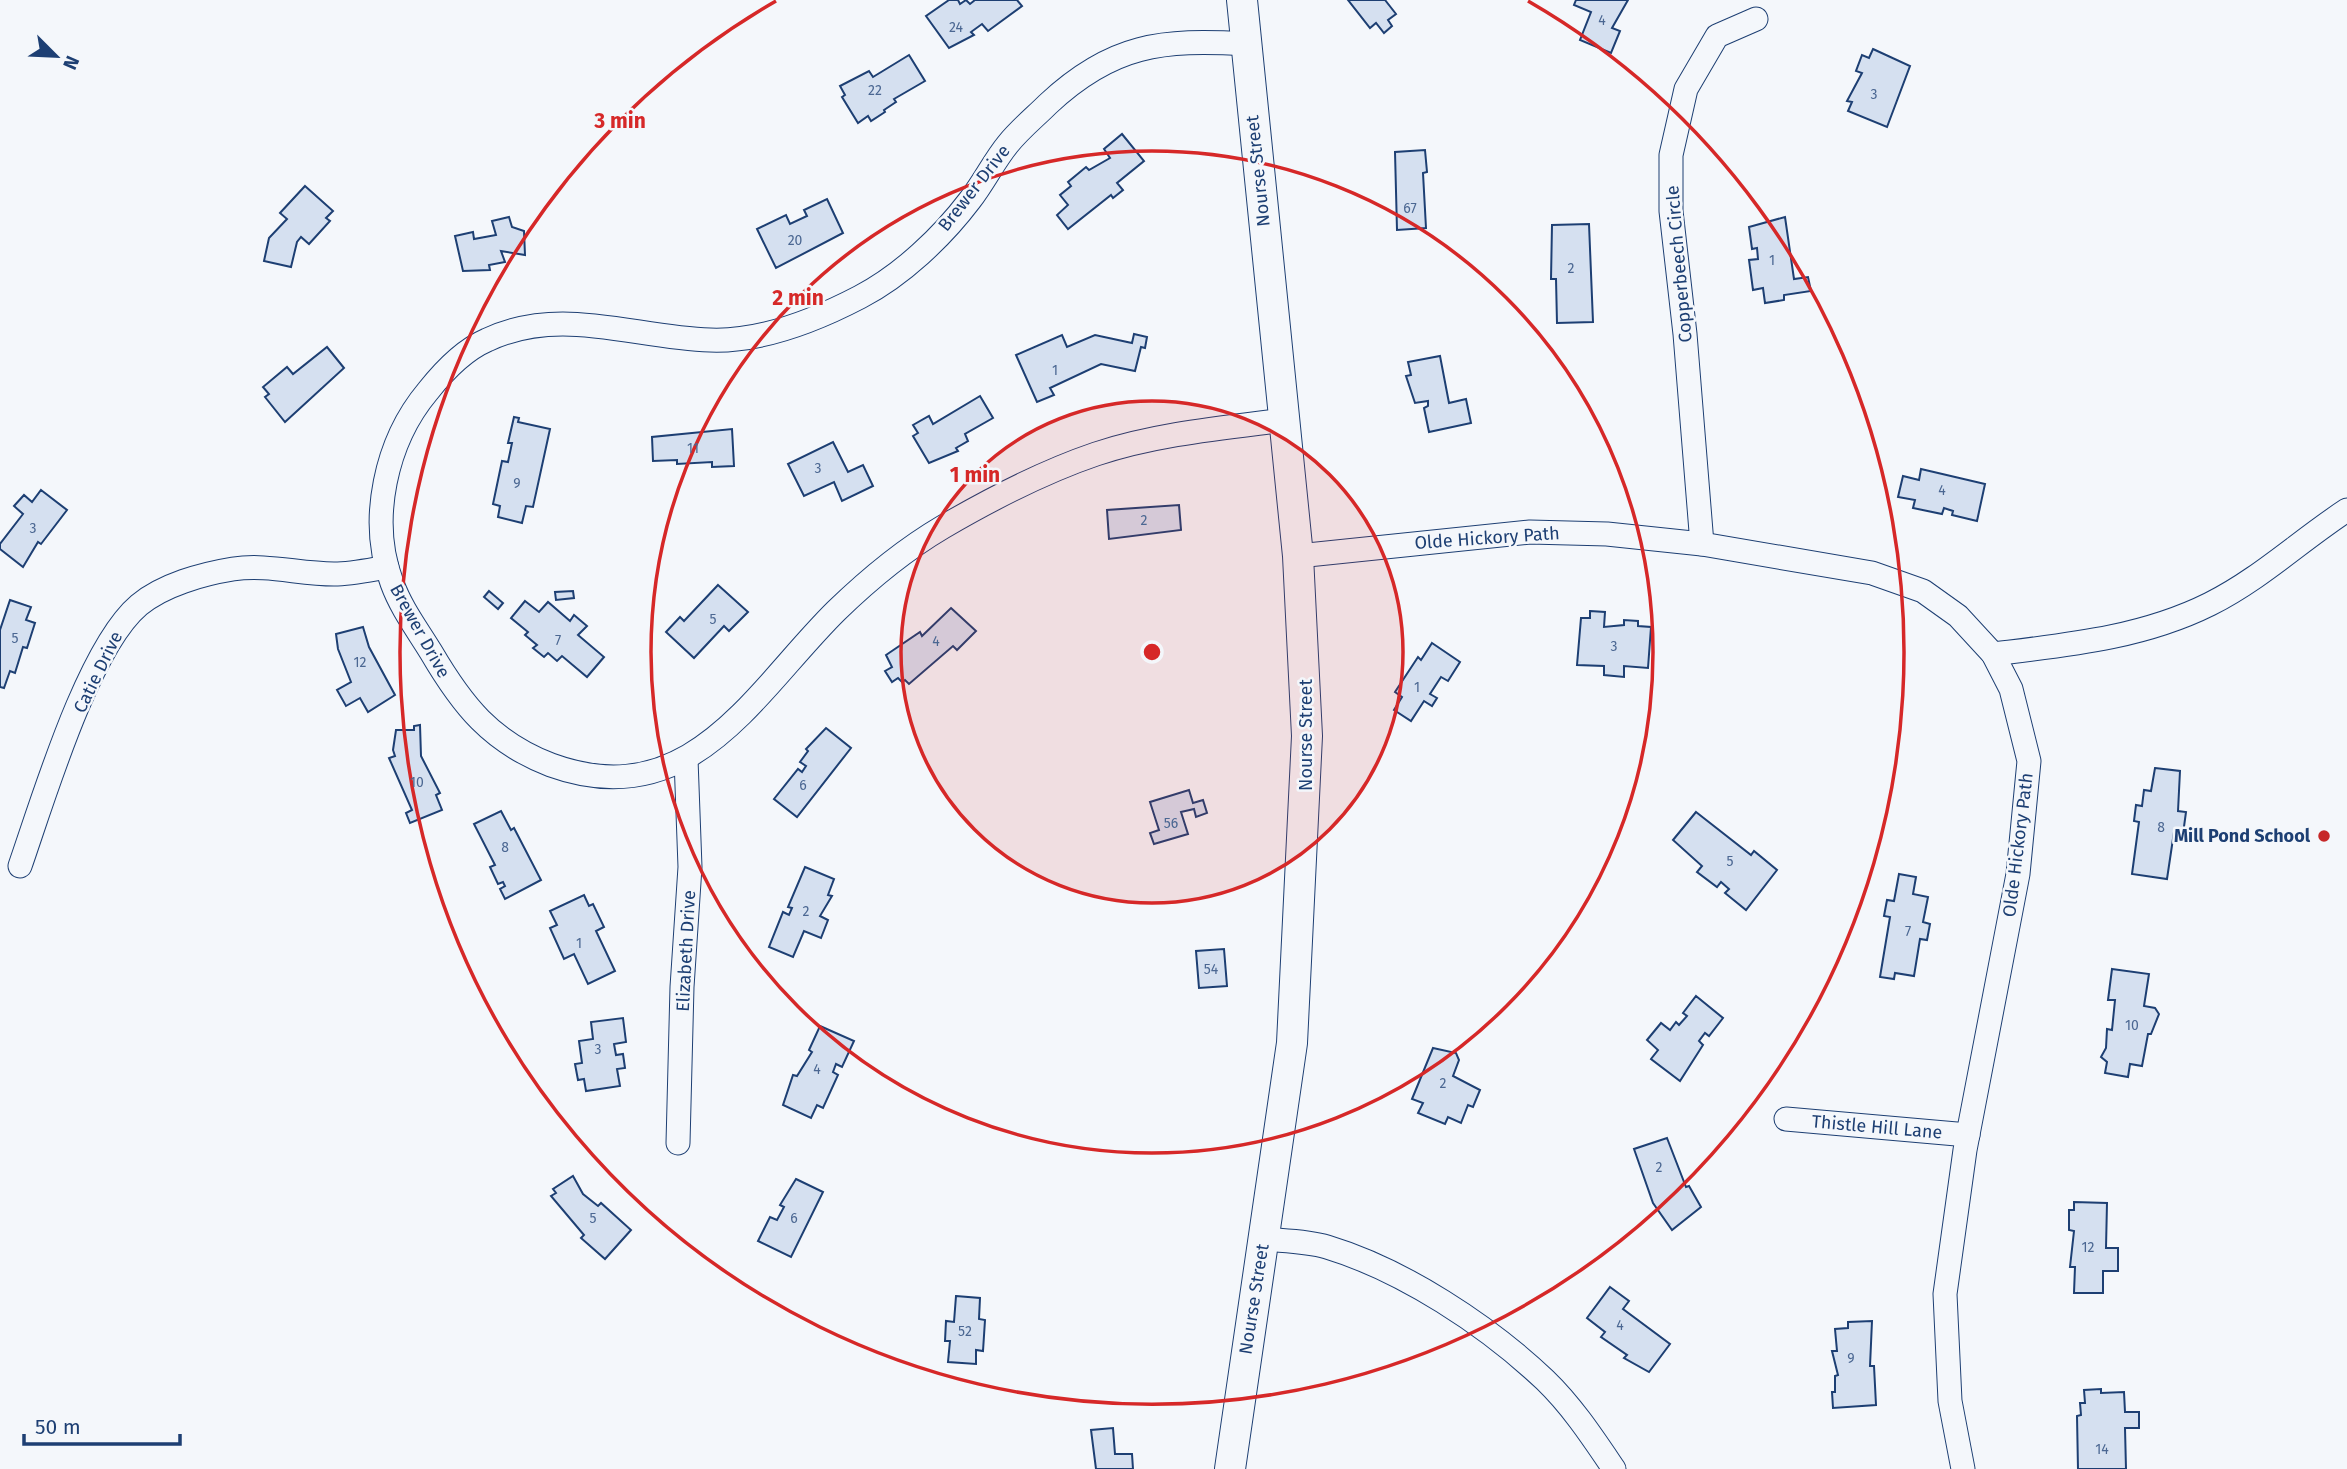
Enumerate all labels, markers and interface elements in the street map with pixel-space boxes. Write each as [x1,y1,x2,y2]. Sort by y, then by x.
house number: 4 [1598,12,1606,29]
house number: 24 [949,19,964,36]
north arrow [21,21,91,91]
text: N [58,52,84,73]
house number: 22 [868,82,882,99]
house number: 3 [1871,86,1878,103]
text: 3 min [593,108,646,134]
street label: Nourse Street [1241,114,1275,228]
street label: Brewer Drive [933,140,1015,236]
street label: Copperbeech Circle [1661,184,1697,344]
house number: 67 [1403,200,1417,217]
house number: 20 [788,232,803,249]
house number: 1 [1769,252,1775,269]
house number: 2 [1568,260,1575,277]
text: 2 min [772,285,824,311]
house number: 1 [1052,362,1058,379]
house number: 11 [687,440,699,457]
house number: 3 [815,460,822,477]
text: 1 min [950,462,1000,488]
house number: 9 [513,475,521,492]
house number: 4 [1938,482,1946,499]
house number: 2 [1141,512,1148,529]
house number: 3 [30,520,37,537]
street label: Olde Hickory Path [1414,522,1560,554]
street label: Brewer Drive [385,580,455,682]
house number: 5 [709,611,717,628]
street label: Catie Drive [69,628,127,716]
house number: 5 [11,630,19,647]
house number: 7 [555,632,561,649]
house number: 4 [932,633,940,650]
house number: 3 [1611,638,1618,655]
centre of rings [1140,640,1164,664]
house number: 12 [354,654,367,671]
street label: Nourse Street [1295,679,1317,791]
house number: 1 [1414,679,1420,696]
street label: Olde Hickory Path [1998,772,2038,918]
house number: 10 [410,774,424,791]
house number: 6 [799,777,807,794]
house number: 56 [1164,815,1178,832]
house number: 8 [2157,819,2165,836]
place label: Mill Pond School [2174,825,2311,847]
marker: Mill Pond School [2316,828,2332,844]
house number: 8 [501,839,509,856]
house number: 5 [1726,853,1734,870]
street label: Elizabeth Drive [672,890,700,1012]
house number: 2 [803,903,810,920]
house number: 7 [1905,923,1911,940]
house number: 1 [576,935,582,952]
house number: 54 [1204,961,1219,978]
house number: 10 [2125,1017,2139,1034]
house number: 3 [595,1041,602,1058]
house number: 4 [813,1061,821,1078]
house number: 2 [1440,1075,1447,1092]
street label: Thistle Hill Lane [1811,1110,1943,1144]
house number: 2 [1656,1159,1663,1176]
house number: 5 [589,1210,597,1227]
house number: 6 [790,1210,798,1227]
house number: 12 [2082,1239,2095,1256]
street label: Nourse Street [1234,1242,1274,1356]
house number: 4 [1616,1317,1624,1334]
house number: 52 [958,1323,972,1340]
house number: 9 [1847,1350,1855,1367]
scale bar [24,1402,180,1446]
text: 50 m [35,1414,81,1440]
house number: 14 [2095,1441,2109,1458]

